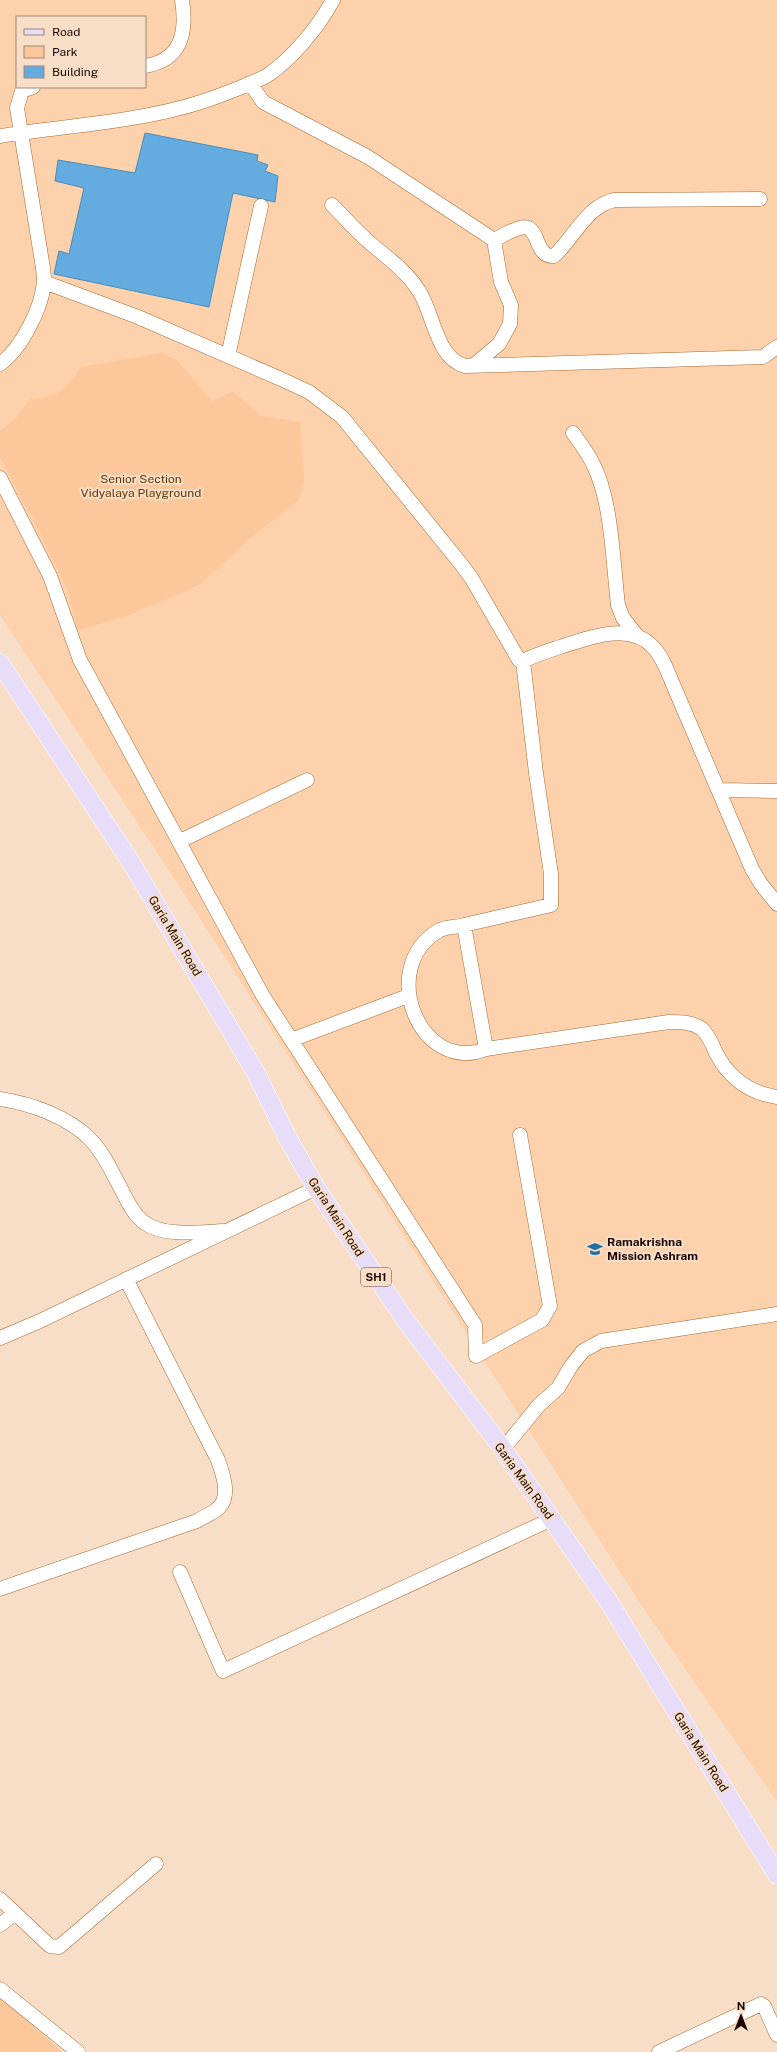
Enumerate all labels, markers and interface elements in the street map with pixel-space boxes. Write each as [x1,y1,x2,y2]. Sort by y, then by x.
legend [16,16,146,88]
text: Road [52,25,80,39]
text: Park [52,45,78,59]
text: Building [52,65,98,79]
park label: Senior Section Vidyalaya Playground [81,472,201,500]
street label: Garia Main Road [146,893,204,979]
street label: Garia Main Road [305,1175,367,1259]
place label: Ramakrishna Mission Ashram [607,1235,698,1263]
school or university icon: Ramakrishna Mission Ashram [586,1240,604,1258]
road number: SH1 [361,1268,391,1286]
street label: Garia Main Road [492,1440,556,1522]
street label: Garia Main Road [671,1710,731,1794]
north arrow [721,1996,761,2036]
text: N [737,2000,745,2012]

